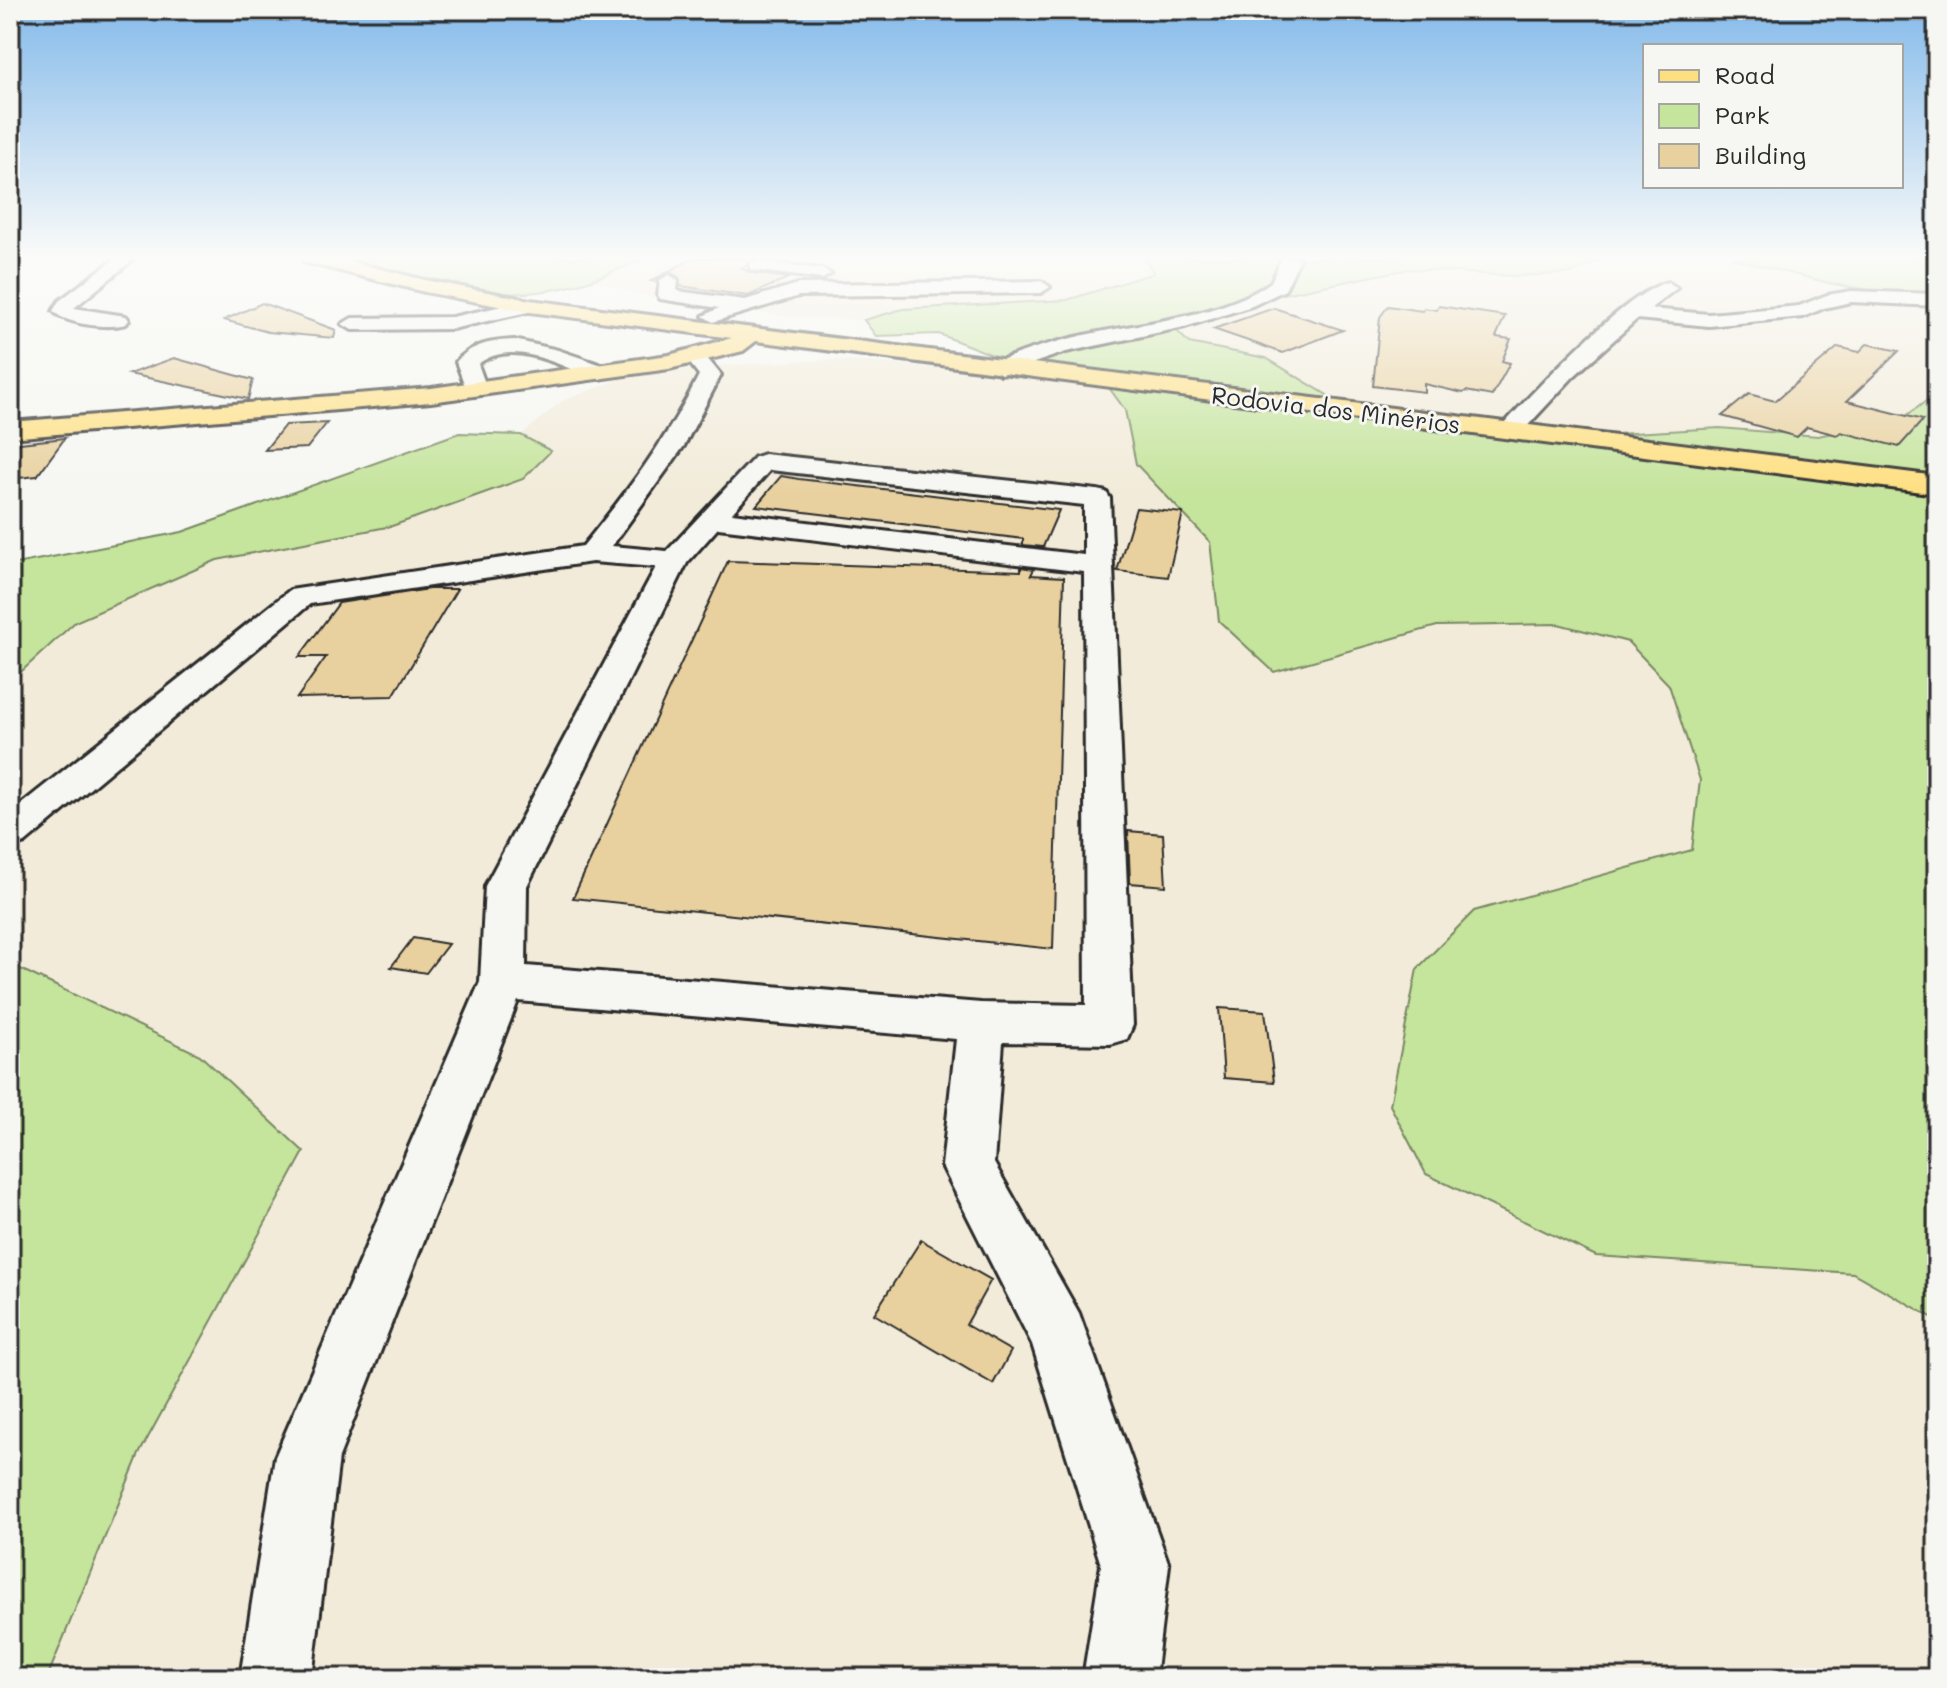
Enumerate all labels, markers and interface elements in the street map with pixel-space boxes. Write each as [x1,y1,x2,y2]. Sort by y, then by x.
legend [1643,44,1903,188]
text: Road [1715,59,1775,90]
text: Park [1715,99,1769,130]
text: Building [1715,139,1806,170]
street label: Rodovia dos Minérios [1210,378,1462,440]

